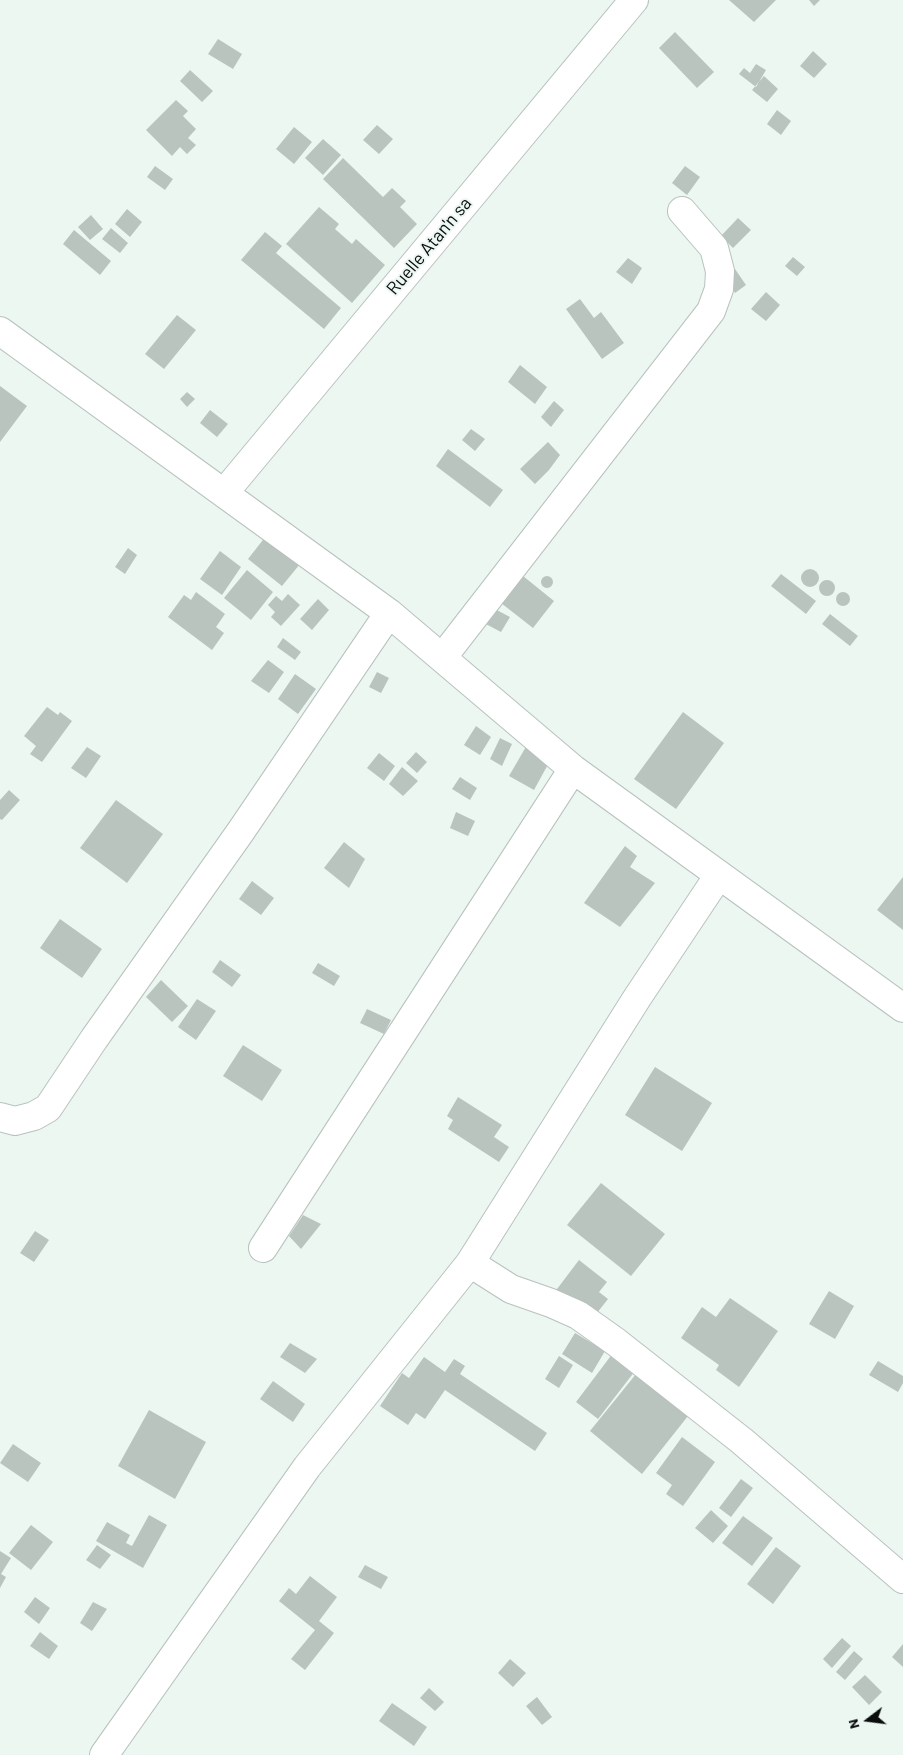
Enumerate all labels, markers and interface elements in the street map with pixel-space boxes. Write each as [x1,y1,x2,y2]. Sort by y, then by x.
street label: Ruelle Atan'n sa [382,193,476,299]
north arrow [843,1695,893,1745]
text: N [844,1717,862,1731]

